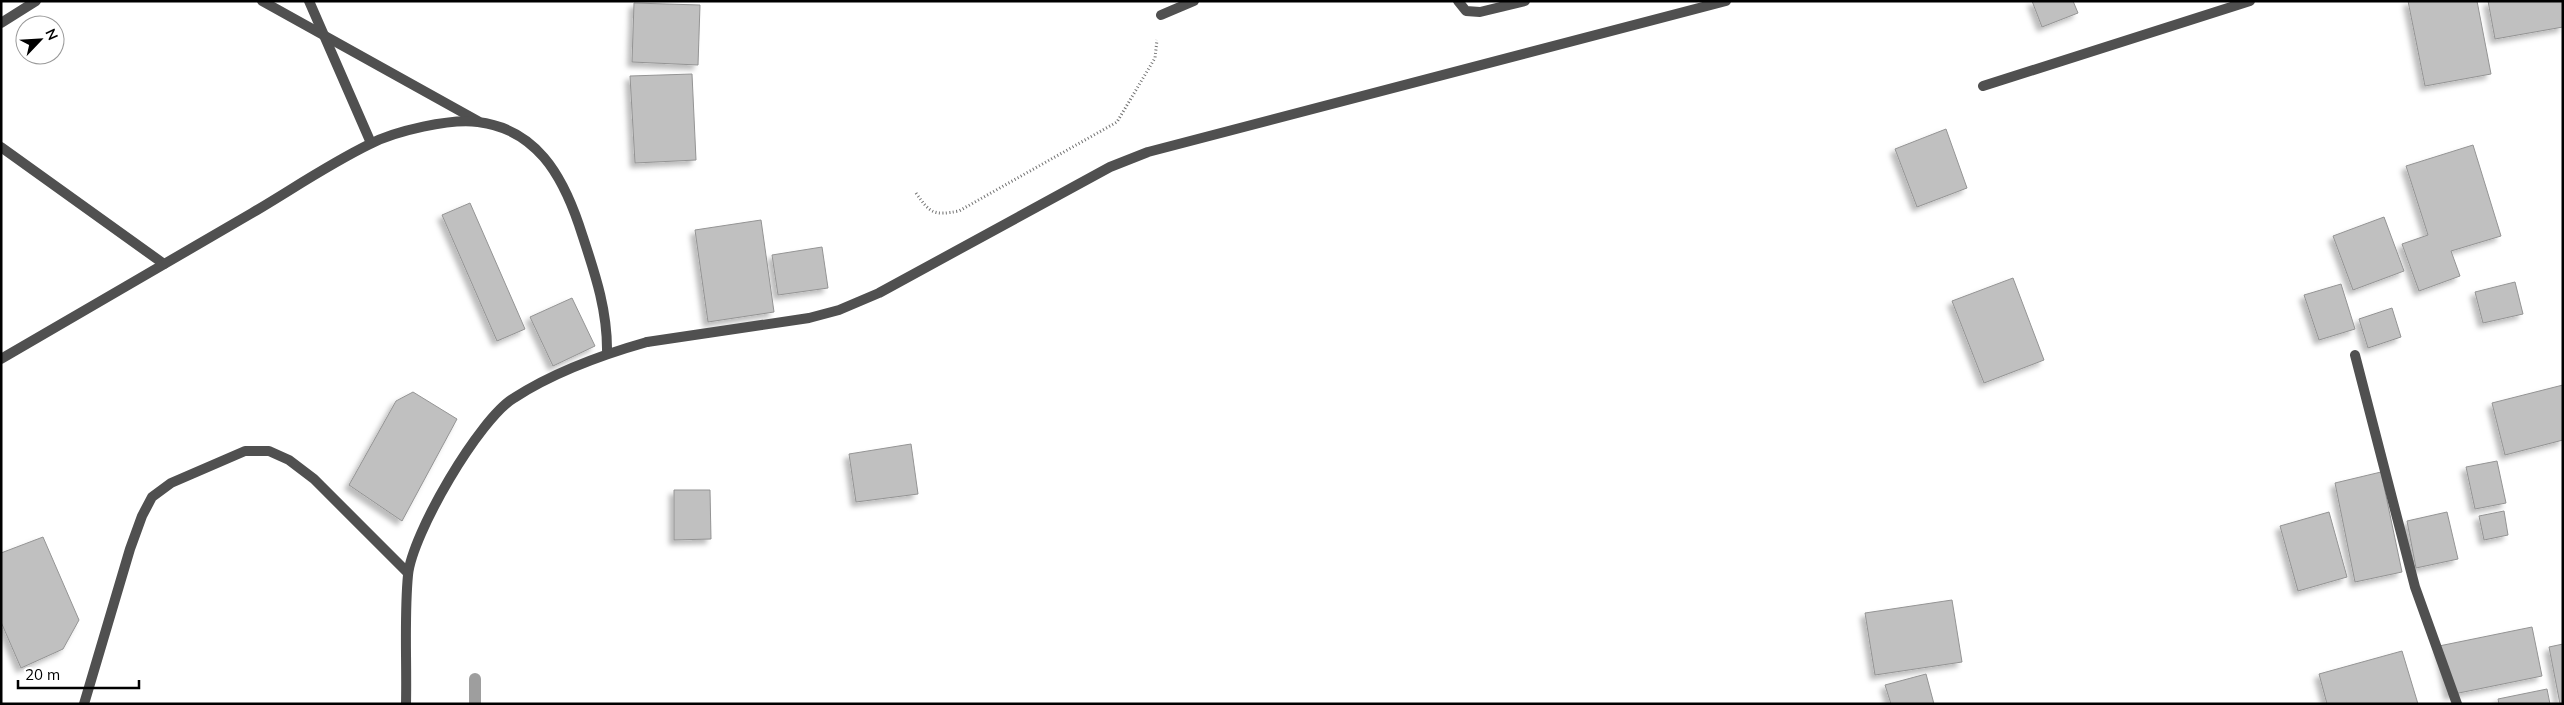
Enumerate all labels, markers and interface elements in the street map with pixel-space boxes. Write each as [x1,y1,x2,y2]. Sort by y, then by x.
north arrow [15,15,65,65]
text: N [41,26,62,43]
scale bar [18,658,139,690]
text: 20 m [25,665,60,684]

